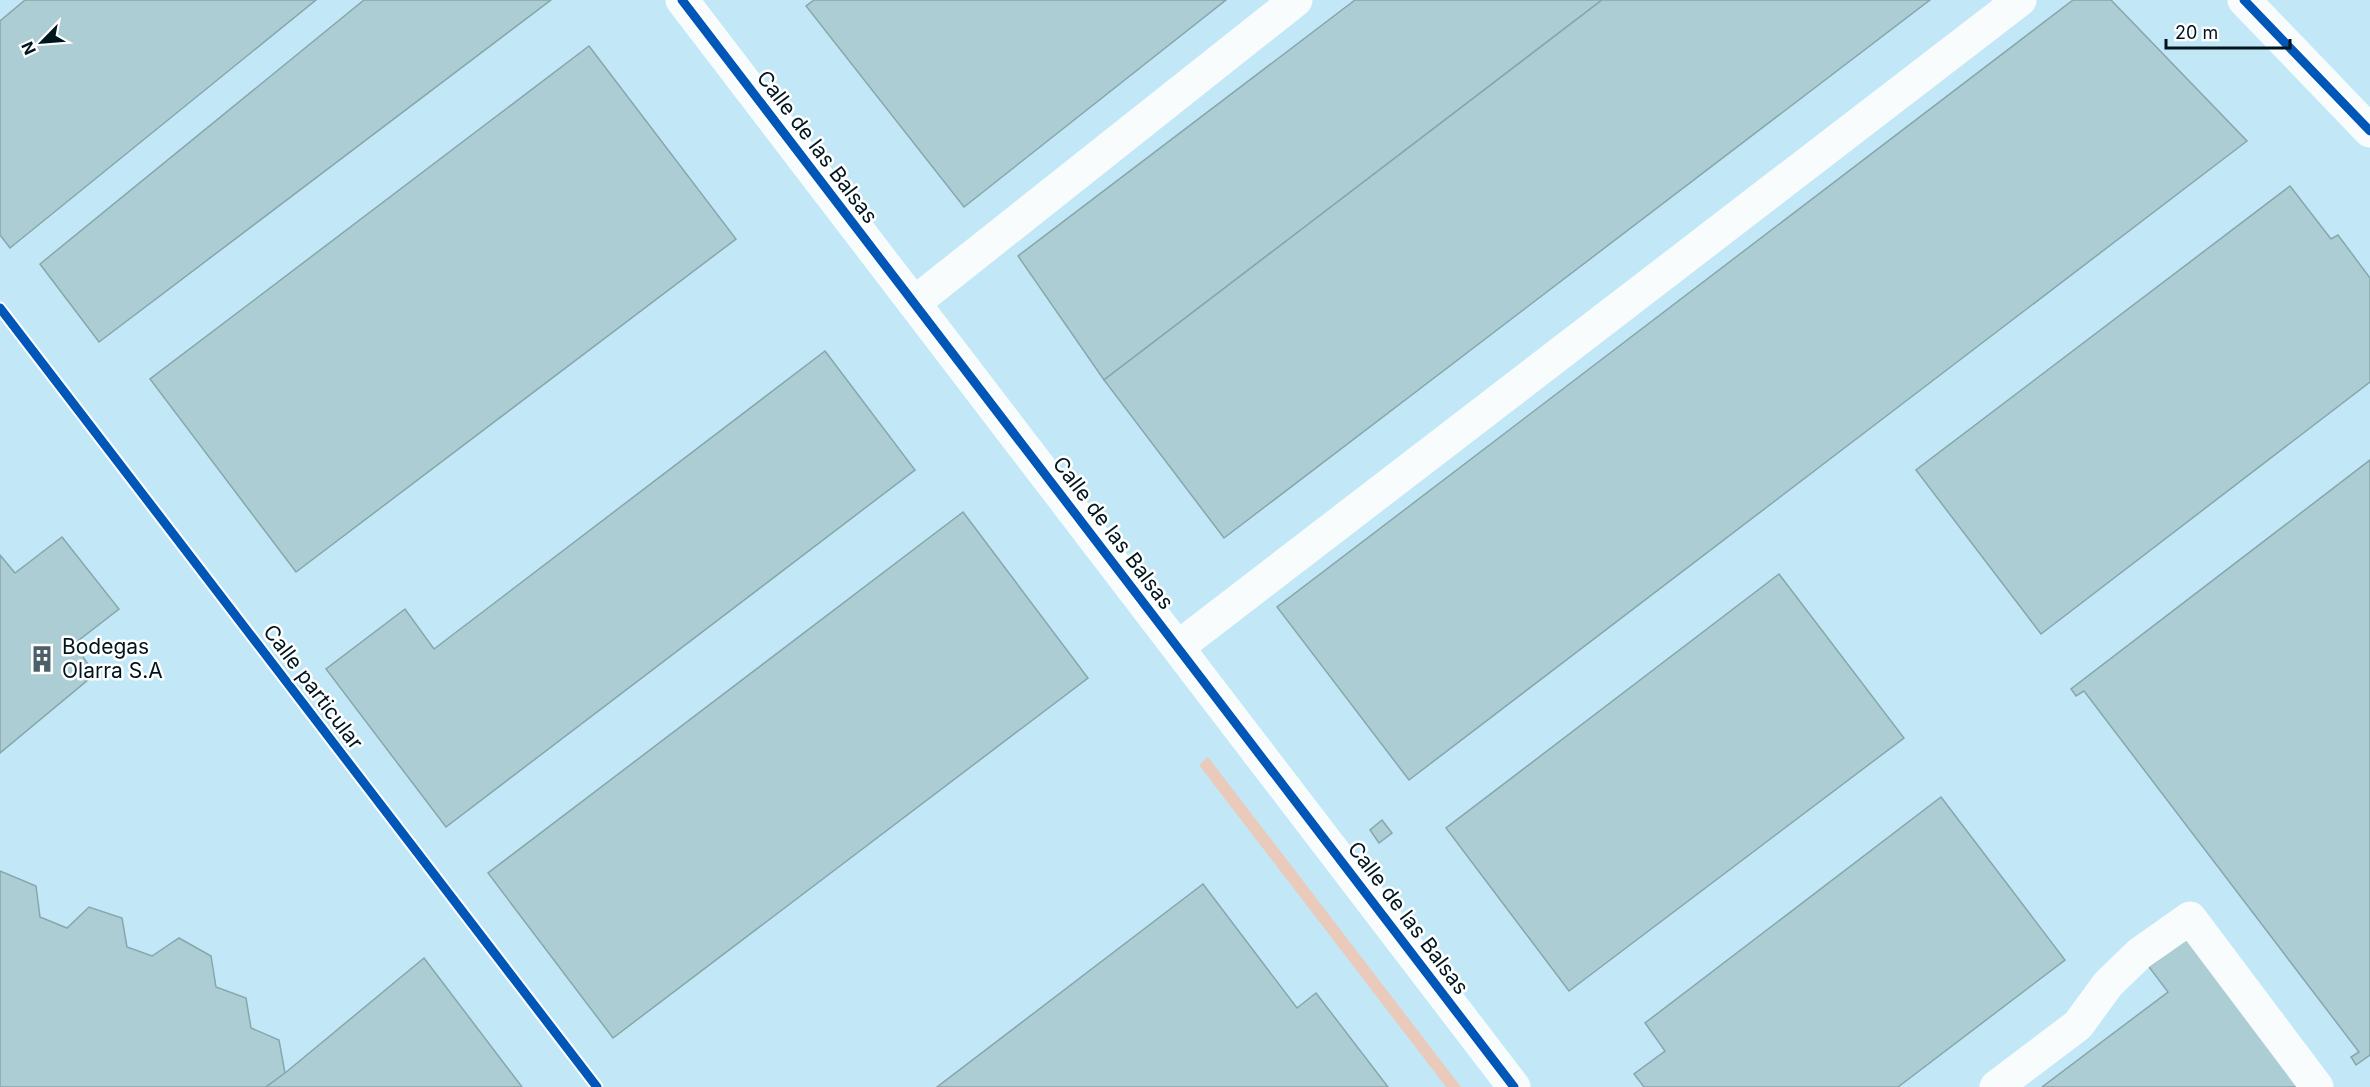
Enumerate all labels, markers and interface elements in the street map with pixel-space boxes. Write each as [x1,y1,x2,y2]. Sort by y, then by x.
north arrow [12,12,72,72]
scale bar [2166,12,2290,50]
text: 20 m [2175,22,2218,43]
text: N [17,39,40,58]
street label: Calle de las Balsas [752,65,883,228]
street label: Calle de las Balsas [1048,451,1179,614]
street label: Calle particular [258,619,368,754]
place label: Bodegas Olarra S.A [62,634,163,683]
building icon: Bodegas Olarra S.A [27,644,57,674]
street label: Calle de las Balsas [1343,836,1474,999]

